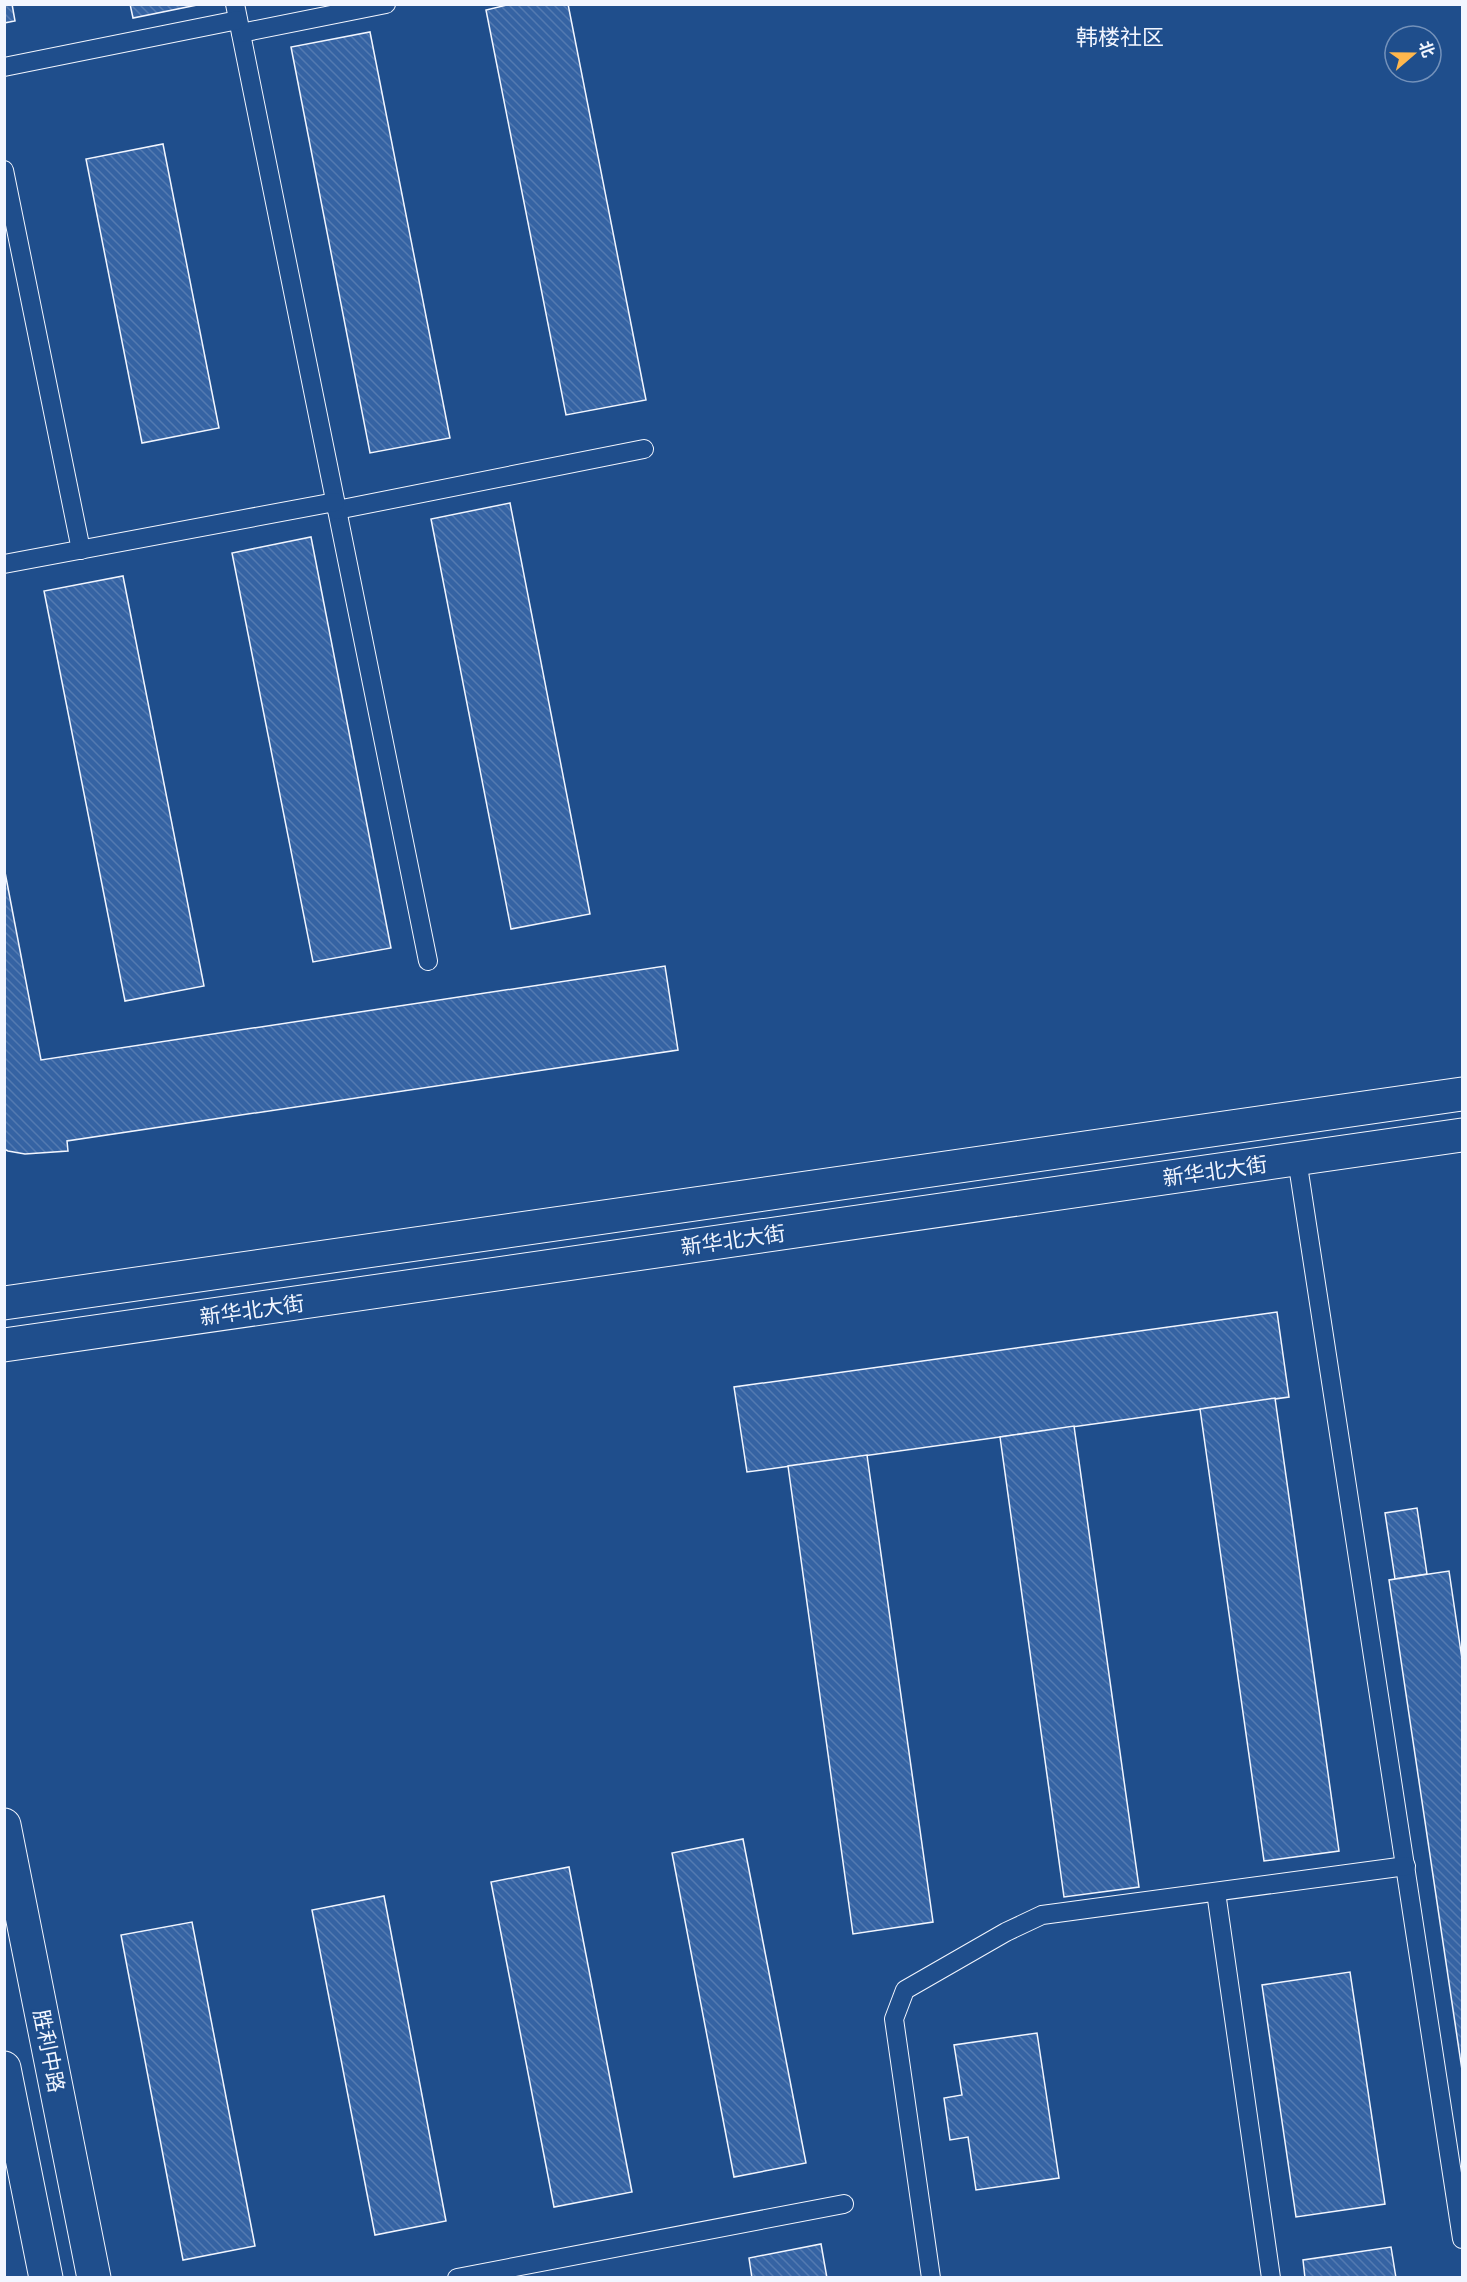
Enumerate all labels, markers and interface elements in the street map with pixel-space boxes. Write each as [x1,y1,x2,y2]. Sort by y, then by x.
district label: 韩楼社区 [1076,22,1164,52]
north arrow [1383,24,1443,84]
text: 北 [1414,38,1440,60]
street label: 新华北大街 [1161,1149,1269,1193]
street label: 新华北大街 [679,1218,787,1262]
street label: 新华北大街 [198,1288,306,1332]
street label: 胜利中路 [27,2007,71,2095]

